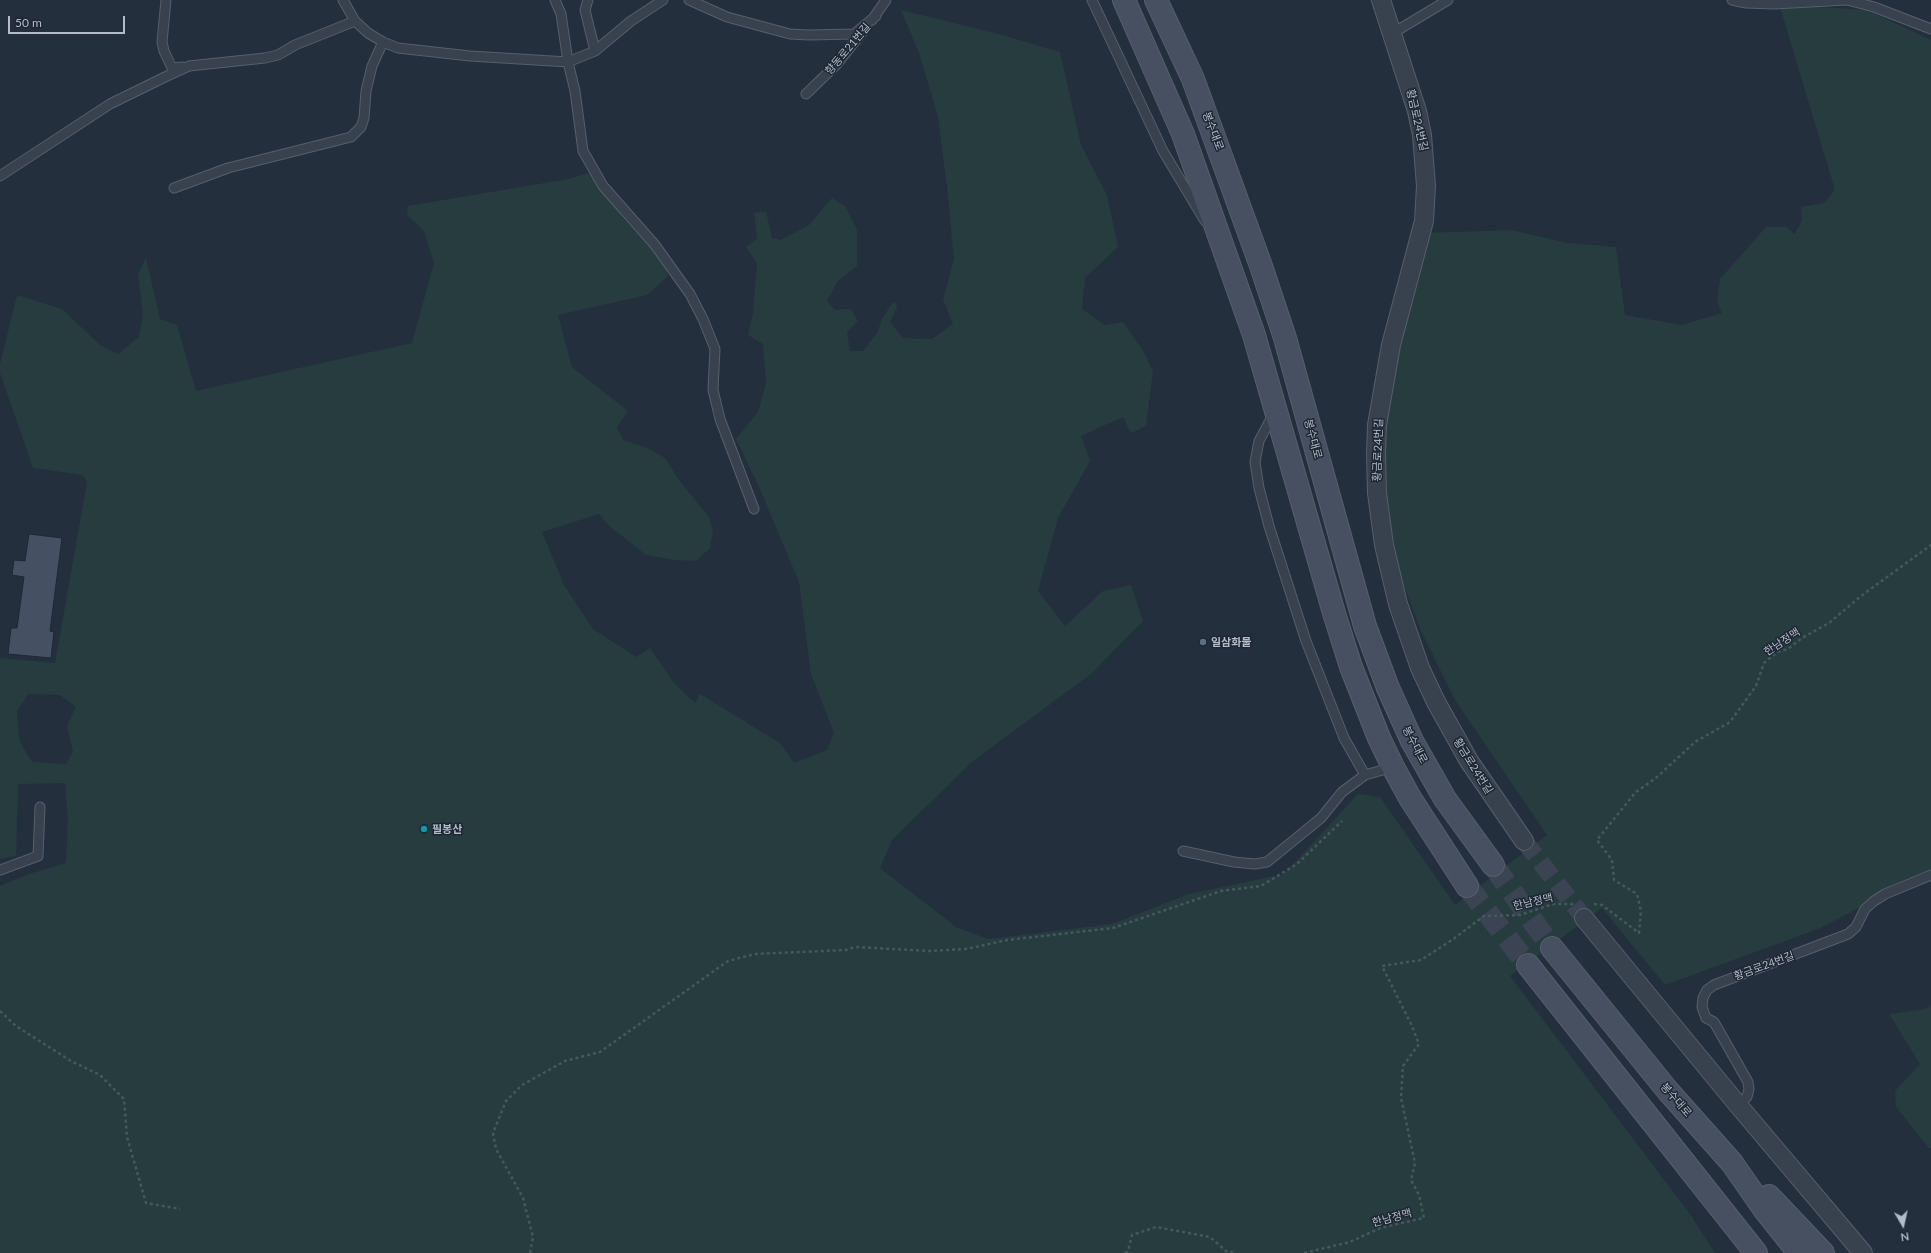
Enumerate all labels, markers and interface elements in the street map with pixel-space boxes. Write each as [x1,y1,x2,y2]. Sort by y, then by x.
scale bar [10,8,127,34]
text: 50 m [15,15,42,30]
street label: 향동로21번길 [823,20,873,78]
street label: 황금로24번길 [1403,88,1431,152]
street label: 봉수대로 [1200,110,1226,152]
street label: 봉수대로 [1301,418,1325,460]
street label: 황금로24번길 [1370,418,1386,482]
street label: 한남정맥 [1761,625,1803,659]
place label: 일삼화물 [1211,635,1251,649]
marker: 일삼화물 [1198,637,1208,647]
street label: 봉수대로 [1400,724,1430,766]
street label: 황금로24번길 [1451,736,1495,796]
place label: 필봉산 [432,822,462,836]
marker: 필봉산 [419,824,429,834]
street label: 한남정맥 [1512,891,1554,913]
street label: 황금로24번길 [1732,949,1796,983]
street label: 봉수대로 [1658,1080,1694,1120]
north arrow [1883,1205,1923,1245]
street label: 한남정맥 [1371,1206,1413,1230]
text: N [1900,1230,1910,1244]

